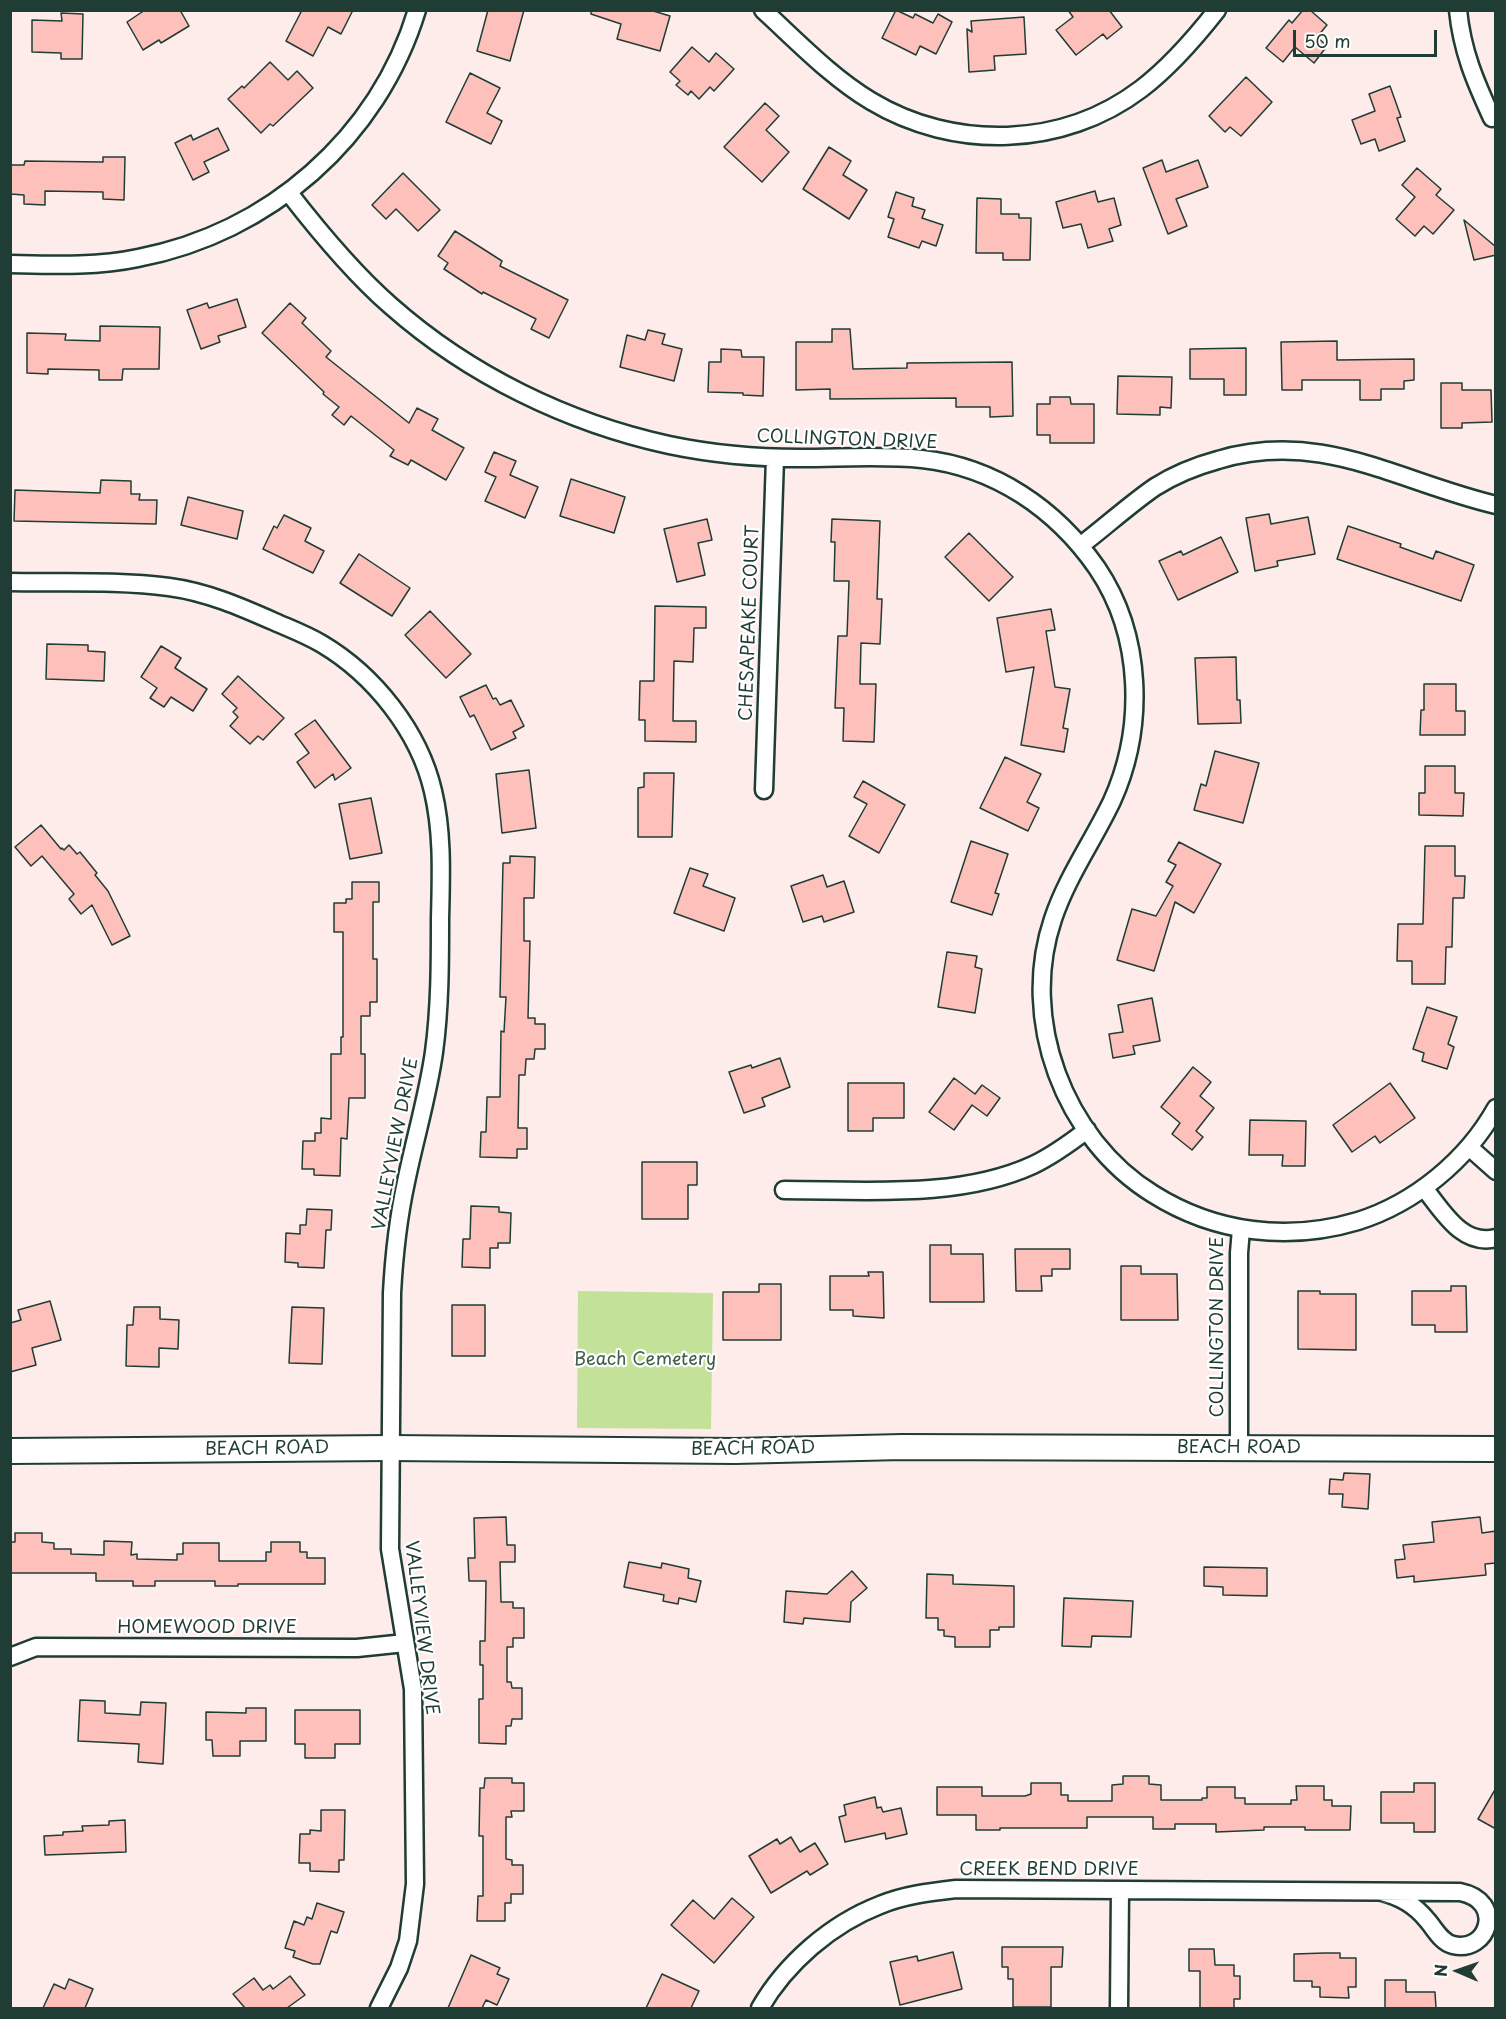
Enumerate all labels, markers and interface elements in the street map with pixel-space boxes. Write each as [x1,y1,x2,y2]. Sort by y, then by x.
scale bar [1296,18,1440,56]
text: 50 m [1304,27,1351,54]
street label: COLLINGTON DRIVE [756,426,938,454]
street label: CHESAPEAKE COURT [736,524,764,722]
street label: VALLEYVIEW DRIVE [369,1056,423,1232]
street label: COLLINGTON DRIVE [1207,1236,1229,1418]
park label: Beach Cemetery [574,1349,716,1371]
street label: BEACH ROAD [205,1437,329,1461]
street label: BEACH ROAD [691,1437,815,1461]
street label: BEACH ROAD [1177,1437,1301,1459]
street label: VALLEYVIEW DRIVE [400,1540,442,1716]
street label: HOMEWOOD DRIVE [117,1617,297,1639]
street label: CREEK BEND DRIVE [959,1859,1139,1881]
north arrow [1428,1941,1488,2001]
text: N [1428,1964,1452,1977]

